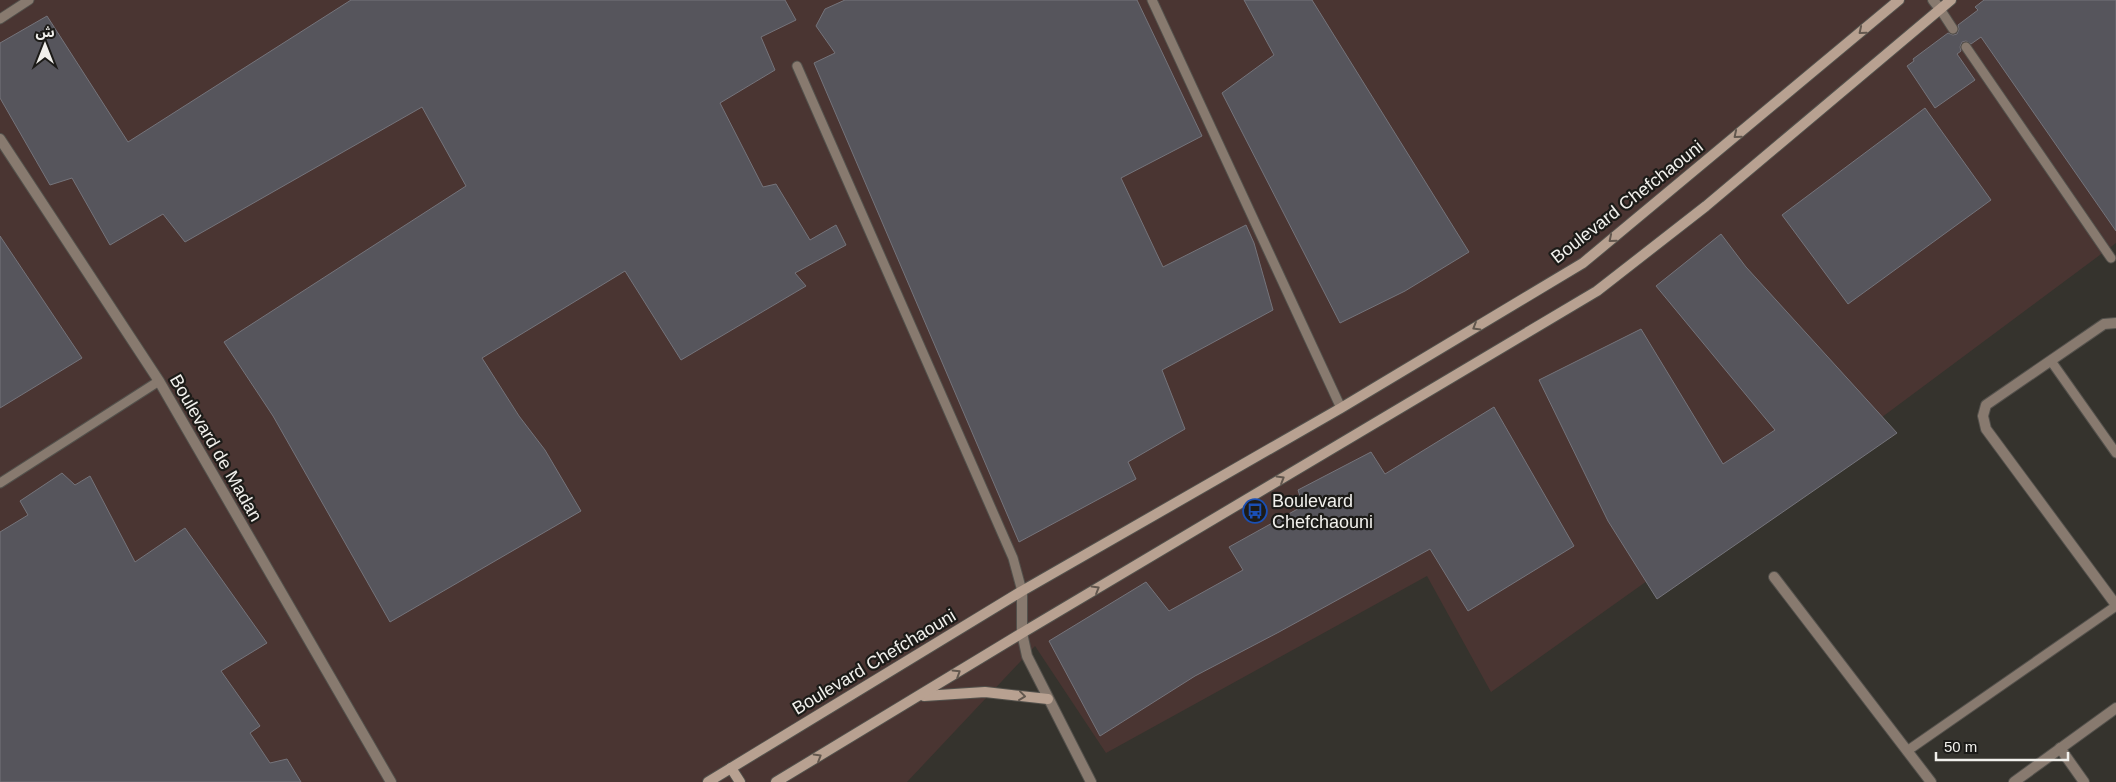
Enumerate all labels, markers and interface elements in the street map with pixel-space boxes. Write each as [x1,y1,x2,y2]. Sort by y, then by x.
north arrow [20,20,70,70]
text: ش [35,24,55,40]
one-way arrow [1859,26,1868,34]
one-way arrow [1734,129,1743,138]
street label: Boulevard Chefchaouni [1547,137,1707,267]
one-way arrow [1609,233,1618,241]
one-way arrow [1472,321,1481,331]
street label: Boulevard de Madan [166,371,266,525]
one-way arrow [1275,475,1284,485]
place label: Boulevard Chefchaouni [1272,491,1373,532]
bus stop icon: Boulevard Chefchaouni [1242,498,1268,524]
one-way arrow [1091,585,1100,595]
street label: Boulevard Chefchaouni [789,605,959,719]
one-way arrow [952,670,961,680]
one-way arrow [1018,690,1026,701]
scale bar [1936,730,2068,762]
text: 50 m [1944,738,1977,755]
one-way arrow [813,754,822,764]

